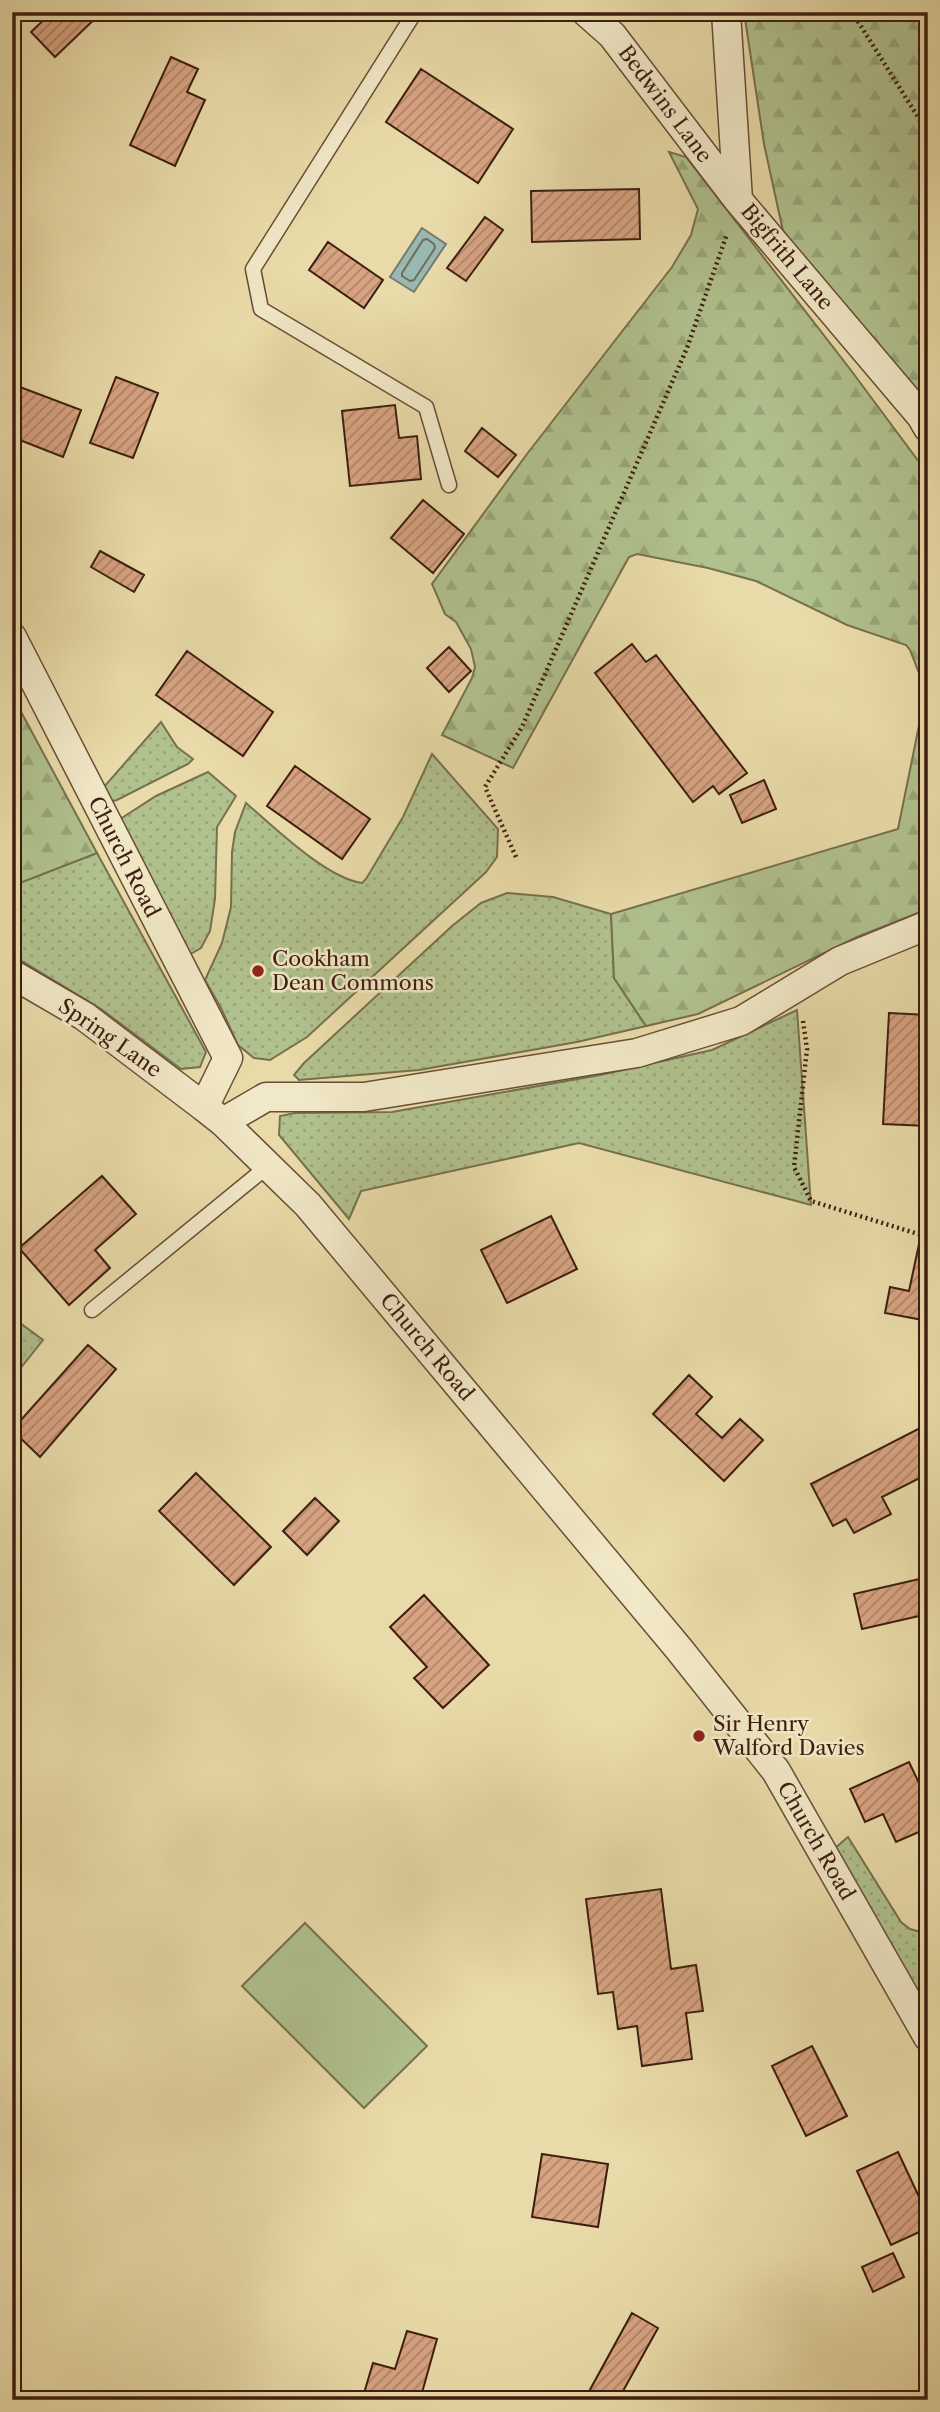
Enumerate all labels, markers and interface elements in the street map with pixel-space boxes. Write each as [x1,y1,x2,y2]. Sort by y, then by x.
street label: Bedwins Lane [613,40,718,167]
street label: Bigfrith Lane [736,199,839,315]
street label: Church Road [83,792,166,922]
place label: Cookham Dean Commons [272,946,434,995]
marker: Cookham Dean Commons [250,963,266,979]
street label: Spring Lane [54,993,167,1082]
street label: Church Road [375,1288,480,1406]
place label: Sir Henry Walford Davies [712,1711,865,1760]
marker: Sir Henry Walford Davies [691,1728,707,1744]
street label: Church Road [772,1777,860,1905]

